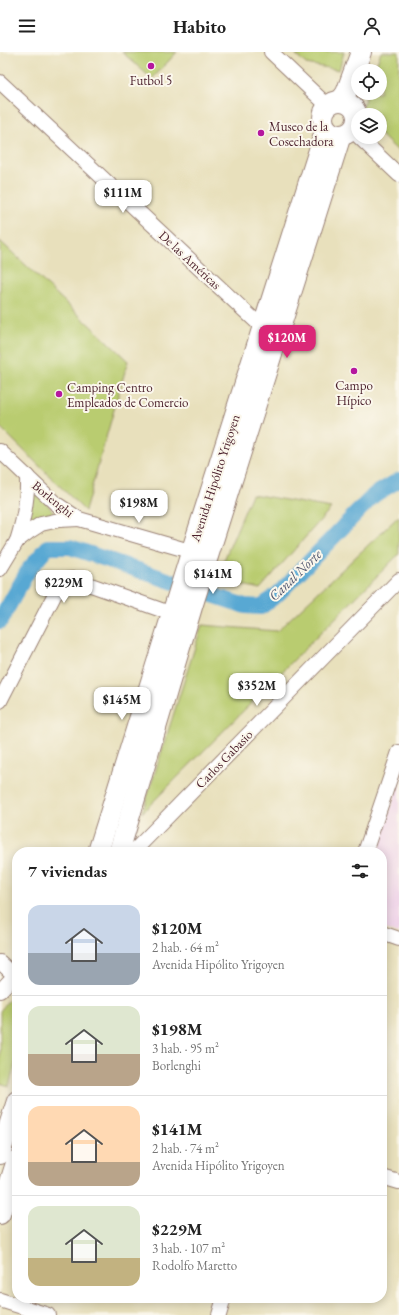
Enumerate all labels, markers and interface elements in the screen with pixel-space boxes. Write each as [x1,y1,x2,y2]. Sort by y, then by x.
icon: menu [16,15,38,37]
text: Habito [173,15,226,38]
icon: person [361,15,383,37]
marker: Futbol 5 [146,61,156,71]
map controls [351,64,387,144]
button: locate [351,64,387,100]
place label: Futbol 5 [130,72,172,89]
button: layers [351,108,387,144]
place label: Museo de la Cosechadora [269,118,334,150]
marker: Museo de la Cosechadora [256,128,266,138]
pin: $111M [95,180,151,214]
text: $111M [104,184,142,201]
street label: De las Américas [155,227,225,293]
pin: $120M [259,325,315,359]
text: $120M [268,329,306,346]
marker: Campo Hípico [349,366,359,376]
place label: Campo Hípico [335,377,373,409]
place label: Camping Centro Empleados de Comercio [67,379,189,411]
marker: Camping Centro Empleados de Comercio [54,389,64,399]
street label: Avenida Hipólito Yrigoyen [186,412,244,545]
street label: Borlenghi [29,477,77,521]
pin: $198M [111,490,167,524]
text: $198M [120,494,158,511]
water label: Canal Norte [265,545,325,605]
pin: $141M [185,561,241,595]
text: $141M [194,565,232,582]
pin: $229M [36,570,92,604]
text: $229M [45,574,83,591]
pin: $352M [229,673,285,707]
text: $352M [238,677,276,694]
pin: $145M [94,687,150,721]
text: $145M [103,691,141,708]
street label: Carlos Gabasio [192,726,256,792]
text: 7 viviendas [28,860,107,882]
icon: filters [349,860,371,882]
text: $120M [152,917,202,939]
icon: home [60,921,108,969]
text: 2 hab. · 64 m² [152,939,219,956]
text: Avenida Hipólito Yrigoyen [152,956,285,973]
text: $198M [152,1018,202,1040]
icon: home [60,1022,108,1070]
text: 3 hab. · 95 m² [152,1040,219,1057]
text: Borlenghi [152,1057,201,1074]
text: $141M [152,1118,202,1140]
icon: home [60,1122,108,1170]
text: 2 hab. · 74 m² [152,1140,219,1157]
text: Avenida Hipólito Yrigoyen [152,1157,285,1174]
text: $229M [152,1218,202,1240]
icon: home [60,1222,108,1270]
text: 3 hab. · 107 m² [152,1240,225,1257]
text: Rodolfo Maretto [152,1257,237,1274]

